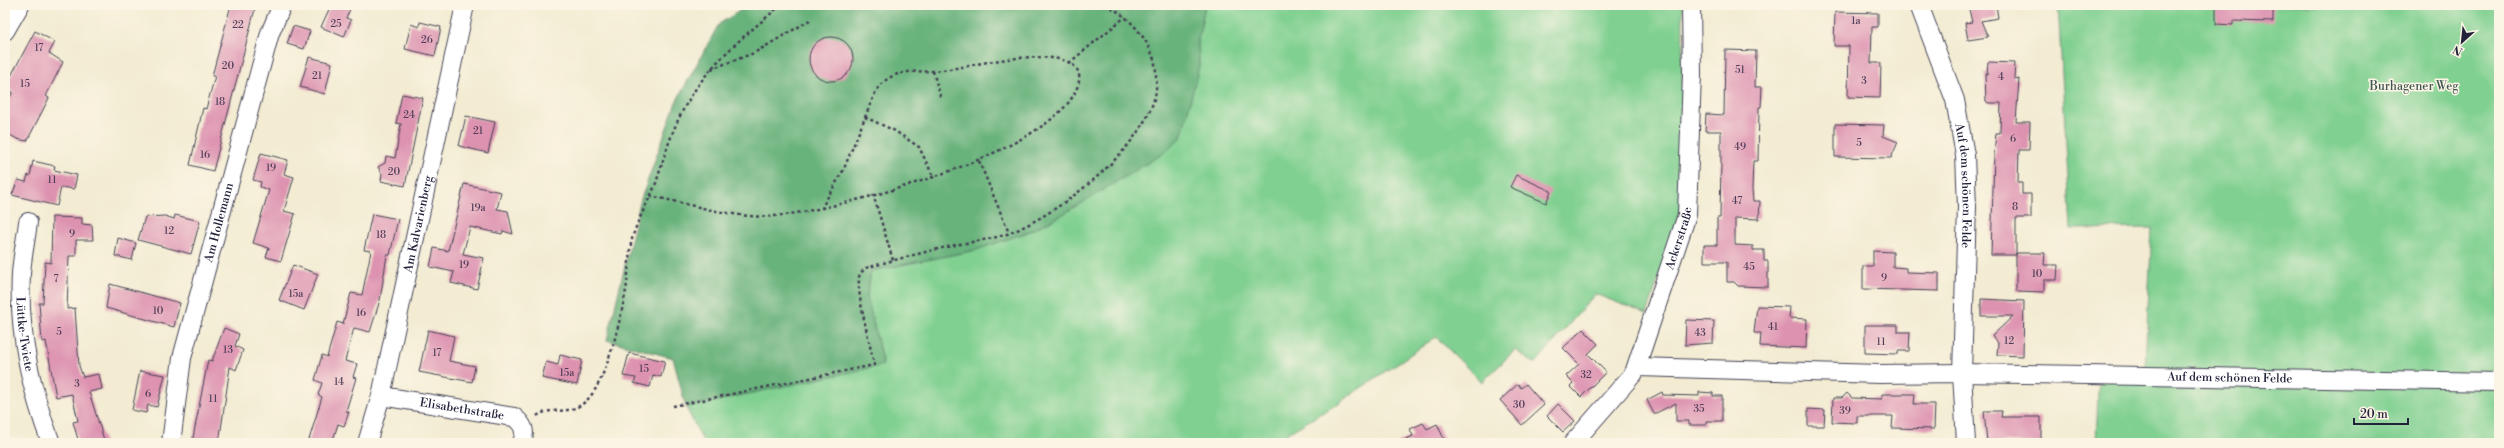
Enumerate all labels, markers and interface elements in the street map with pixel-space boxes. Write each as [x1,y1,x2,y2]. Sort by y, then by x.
house number: 1a [1851,15,1862,27]
house number: 25 [330,18,342,30]
house number: 22 [232,19,244,31]
north arrow [2442,22,2482,62]
house number: 26 [421,34,433,46]
house number: 17 [35,42,43,54]
text: N [2451,42,2465,58]
house number: 20 [222,60,235,72]
house number: 51 [1735,64,1746,76]
house number: 21 [312,70,323,82]
house number: 4 [1998,71,2004,83]
house number: 3 [1861,75,1867,87]
house number: 15 [20,78,30,90]
park label: Burhagener Weg [2369,79,2459,94]
house number: 18 [215,96,225,108]
house number: 24 [403,109,415,121]
street label: Auf dem schönen Felde [1951,121,1974,248]
house number: 21 [473,125,484,137]
house number: 6 [2010,133,2016,145]
house number: 5 [1856,137,1862,149]
house number: 49 [1734,141,1746,153]
house number: 16 [200,149,210,161]
house number: 19 [266,162,276,174]
house number: 20 [388,166,401,178]
street label: Am Kalvarienberg [401,173,436,275]
house number: 11 [48,174,57,186]
street label: Am Hollemann [201,181,237,265]
house number: 47 [1732,195,1742,207]
house number: 8 [2012,201,2018,213]
house number: 19a [470,202,486,214]
street label: Ackerstraße [1662,207,1695,273]
house number: 12 [164,225,174,237]
house number: 9 [69,228,75,240]
house number: 18 [376,229,386,241]
house number: 19 [459,259,469,271]
house number: 45 [1743,261,1755,273]
house number: 10 [2032,268,2043,280]
house number: 9 [1881,272,1887,284]
house number: 7 [53,273,59,285]
house number: 15a [289,288,304,300]
street label: Lüttke-Twiete [13,297,37,373]
house number: 10 [153,305,164,317]
house number: 16 [356,307,366,319]
house number: 41 [1768,321,1779,333]
house number: 5 [56,326,62,338]
house number: 43 [1694,327,1706,339]
house number: 12 [2004,335,2014,347]
house number: 11 [1877,336,1886,348]
house number: 13 [223,344,233,356]
house number: 17 [433,347,441,359]
house number: 15 [639,363,649,375]
house number: 15a [560,367,575,379]
house number: 32 [1580,369,1592,381]
street label: Auf dem schönen Felde [2166,369,2293,387]
house number: 14 [334,376,344,388]
house number: 3 [74,378,80,390]
house number: 6 [145,388,151,400]
house number: 11 [209,393,218,405]
street label: Elisabethstraße [419,395,505,423]
house number: 30 [1513,399,1525,411]
scale bar [2354,400,2408,426]
house number: 35 [1693,403,1705,415]
house number: 39 [1839,405,1851,417]
text: 20 m [2360,407,2388,422]

